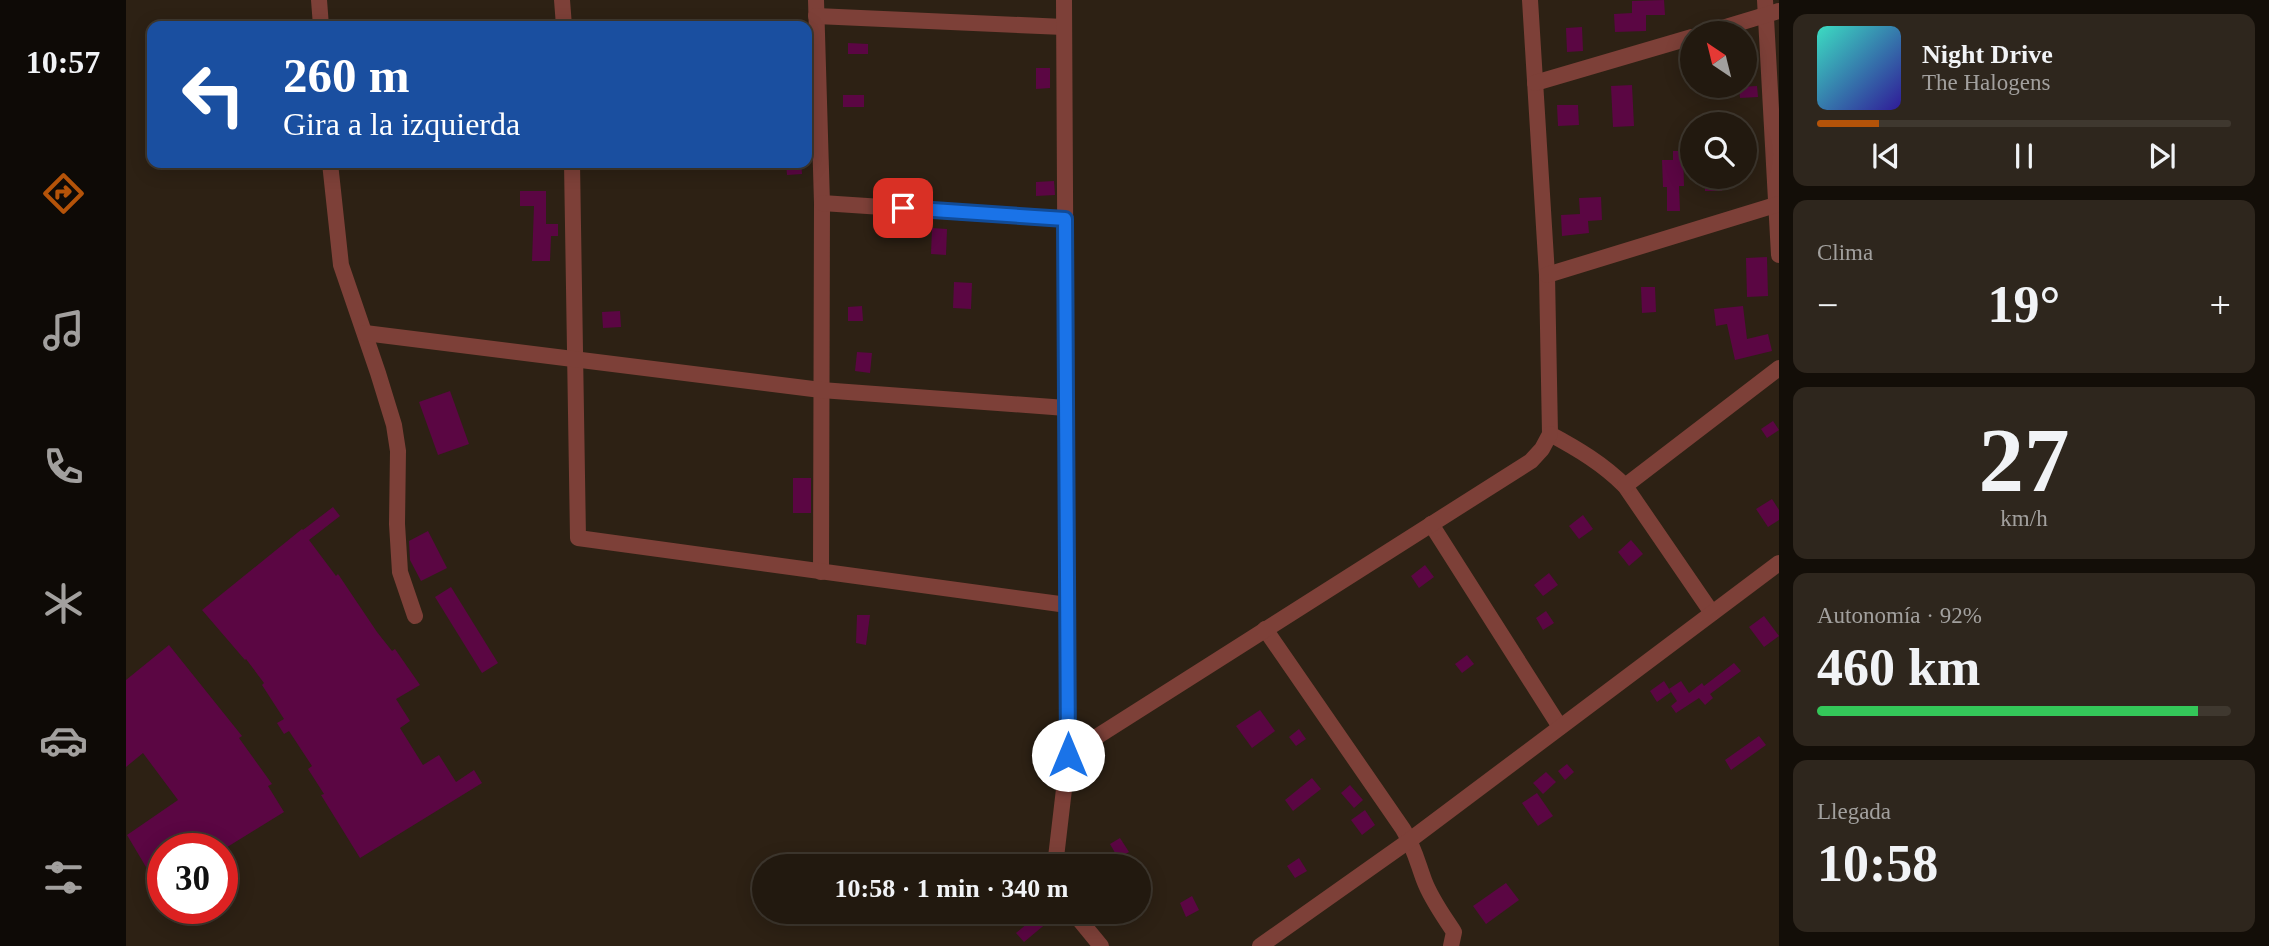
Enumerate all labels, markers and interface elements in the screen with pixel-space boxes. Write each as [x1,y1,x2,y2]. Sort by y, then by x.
north arrow [1680,21,1757,98]
map controls [1680,21,1757,189]
text: Night Drive [1922,40,2053,69]
text: 10:57 [26,44,100,80]
text: 260 m [283,48,410,103]
icon: left [168,49,259,140]
text: The Halogens [1922,70,2050,95]
text: Gira a la izquierda [283,106,520,142]
button: search [1680,112,1757,189]
icon: previous [1867,137,1905,175]
icon: pause [2005,137,2043,175]
icon: next [2143,137,2181,175]
icon: directions [39,169,88,218]
pin [873,178,933,238]
icon: arrive [884,189,922,227]
text: Clima [1817,240,1873,265]
text: 19° [1988,276,2060,333]
text: − [1817,284,1838,326]
text: + [2210,284,2231,326]
icon: music [39,306,88,355]
text: 27 [1979,410,2070,511]
icon: phone [39,442,88,491]
text: km/h [2000,506,2048,531]
icon: climate [39,579,88,628]
text: Autonomía · 92% [1817,603,1982,628]
text: 460 km [1817,639,1980,696]
icon: car [39,716,88,765]
position arrow [1031,718,1105,792]
text: Llegada [1817,799,1891,824]
speed limit sign: 30 [147,833,238,924]
text: 10:58 [1817,835,1938,892]
icon: filters [39,853,88,902]
text: 10:58 · 1 min · 340 m [835,874,1069,903]

